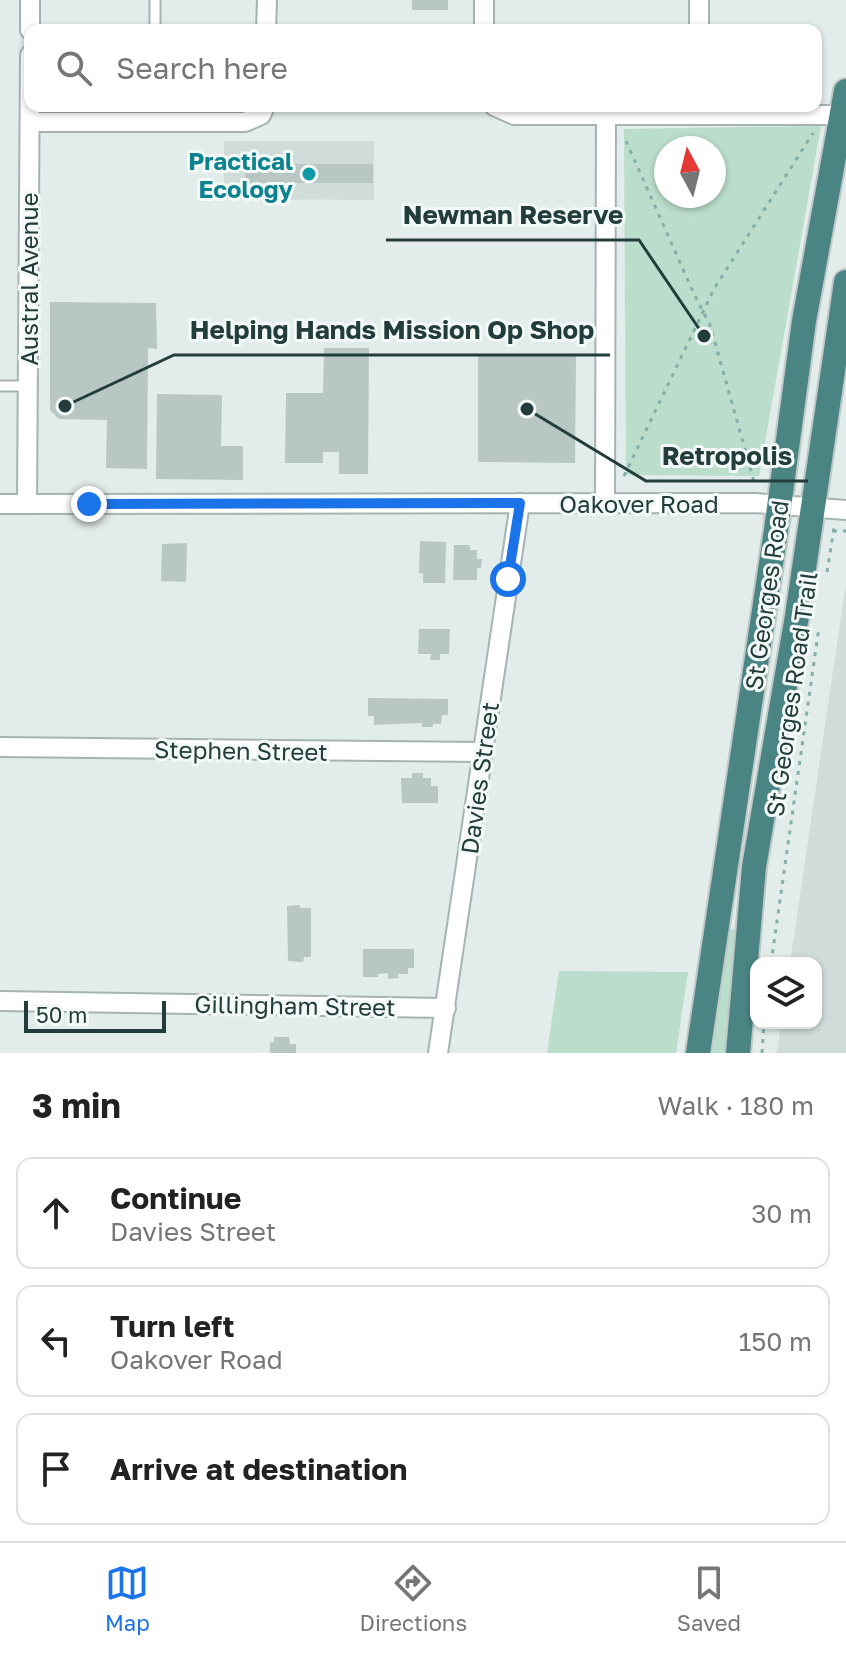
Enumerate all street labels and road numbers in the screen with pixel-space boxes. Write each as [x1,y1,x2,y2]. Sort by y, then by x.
street label: Austral Avenue [14,192,43,366]
street label: Oakover Road [559,489,719,518]
street label: St Georges Road [738,498,794,692]
street label: St Georges Road Trail [759,570,823,818]
street label: Davies Street [454,700,504,856]
street label: Stephen Street [154,734,328,766]
street label: Gillingham Street [194,989,396,1021]

